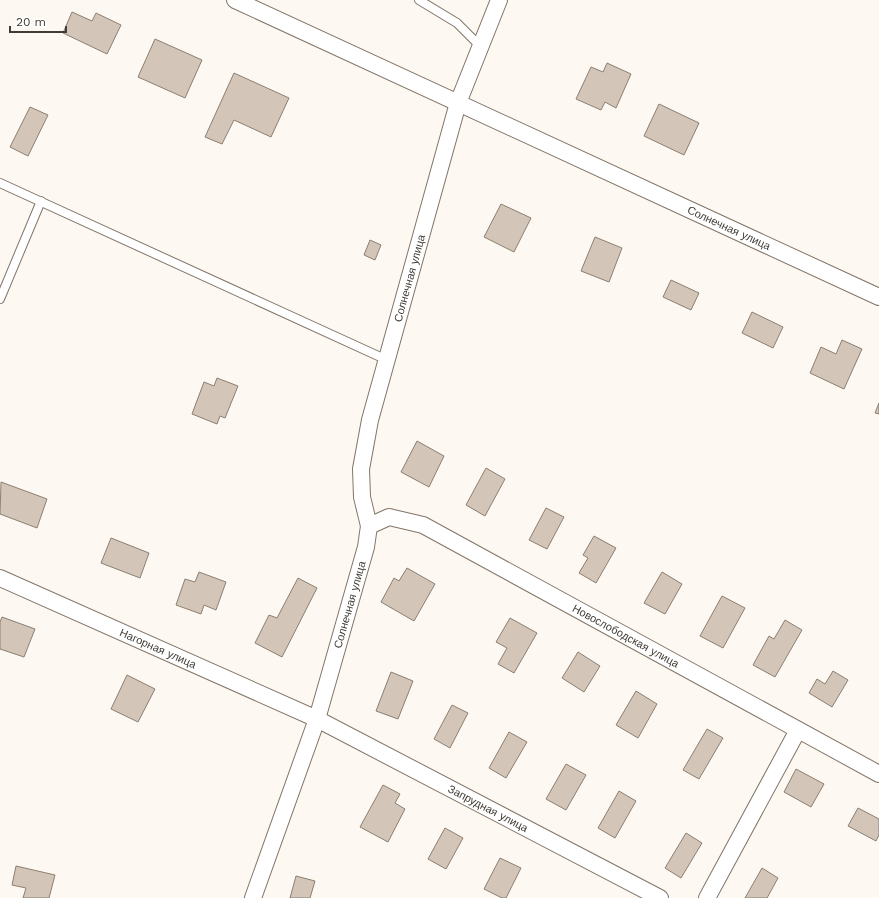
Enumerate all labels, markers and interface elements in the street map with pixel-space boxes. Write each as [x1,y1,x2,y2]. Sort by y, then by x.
scale bar [10,8,66,34]
text: 20 m [16,15,46,29]
street label: Солнечная улица [685,204,773,253]
street label: Солнечная улица [392,232,428,323]
street label: Солнечная улица [331,559,369,650]
street label: Новослободская улица [570,602,682,671]
street label: Нагорная улица [118,626,199,672]
street label: Запрудная улица [446,783,531,835]

